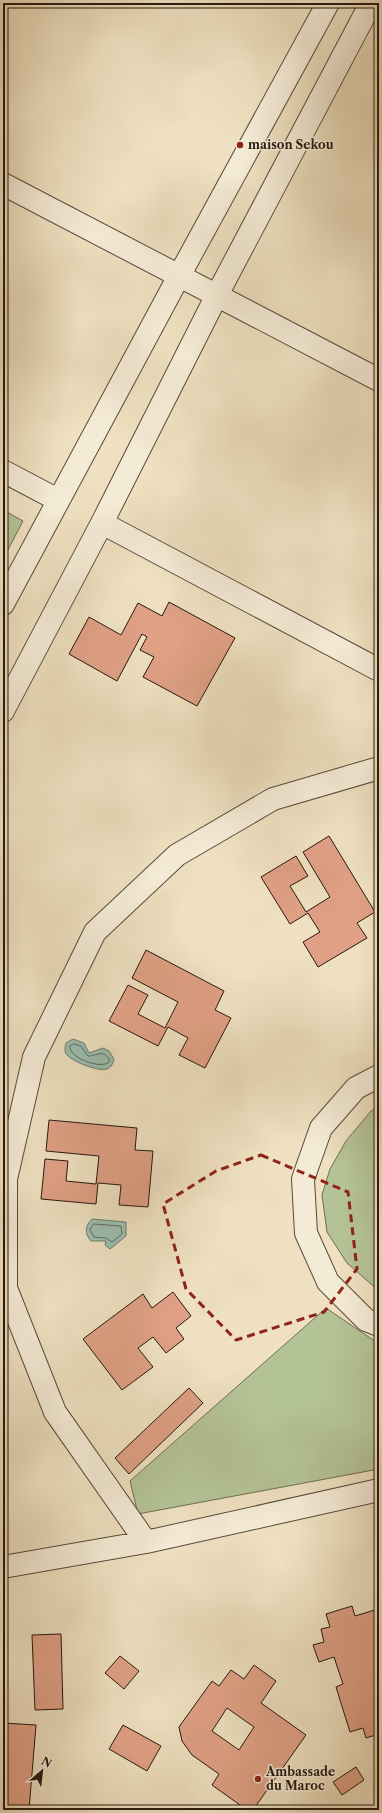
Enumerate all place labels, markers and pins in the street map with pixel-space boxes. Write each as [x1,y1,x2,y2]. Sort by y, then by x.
place label: maison Sekou [248,137,334,152]
marker: maison Sekou [235,140,245,150]
place label: Ambassade du Maroc [265,1764,335,1793]
marker: Ambassade du Maroc [253,1774,263,1784]

